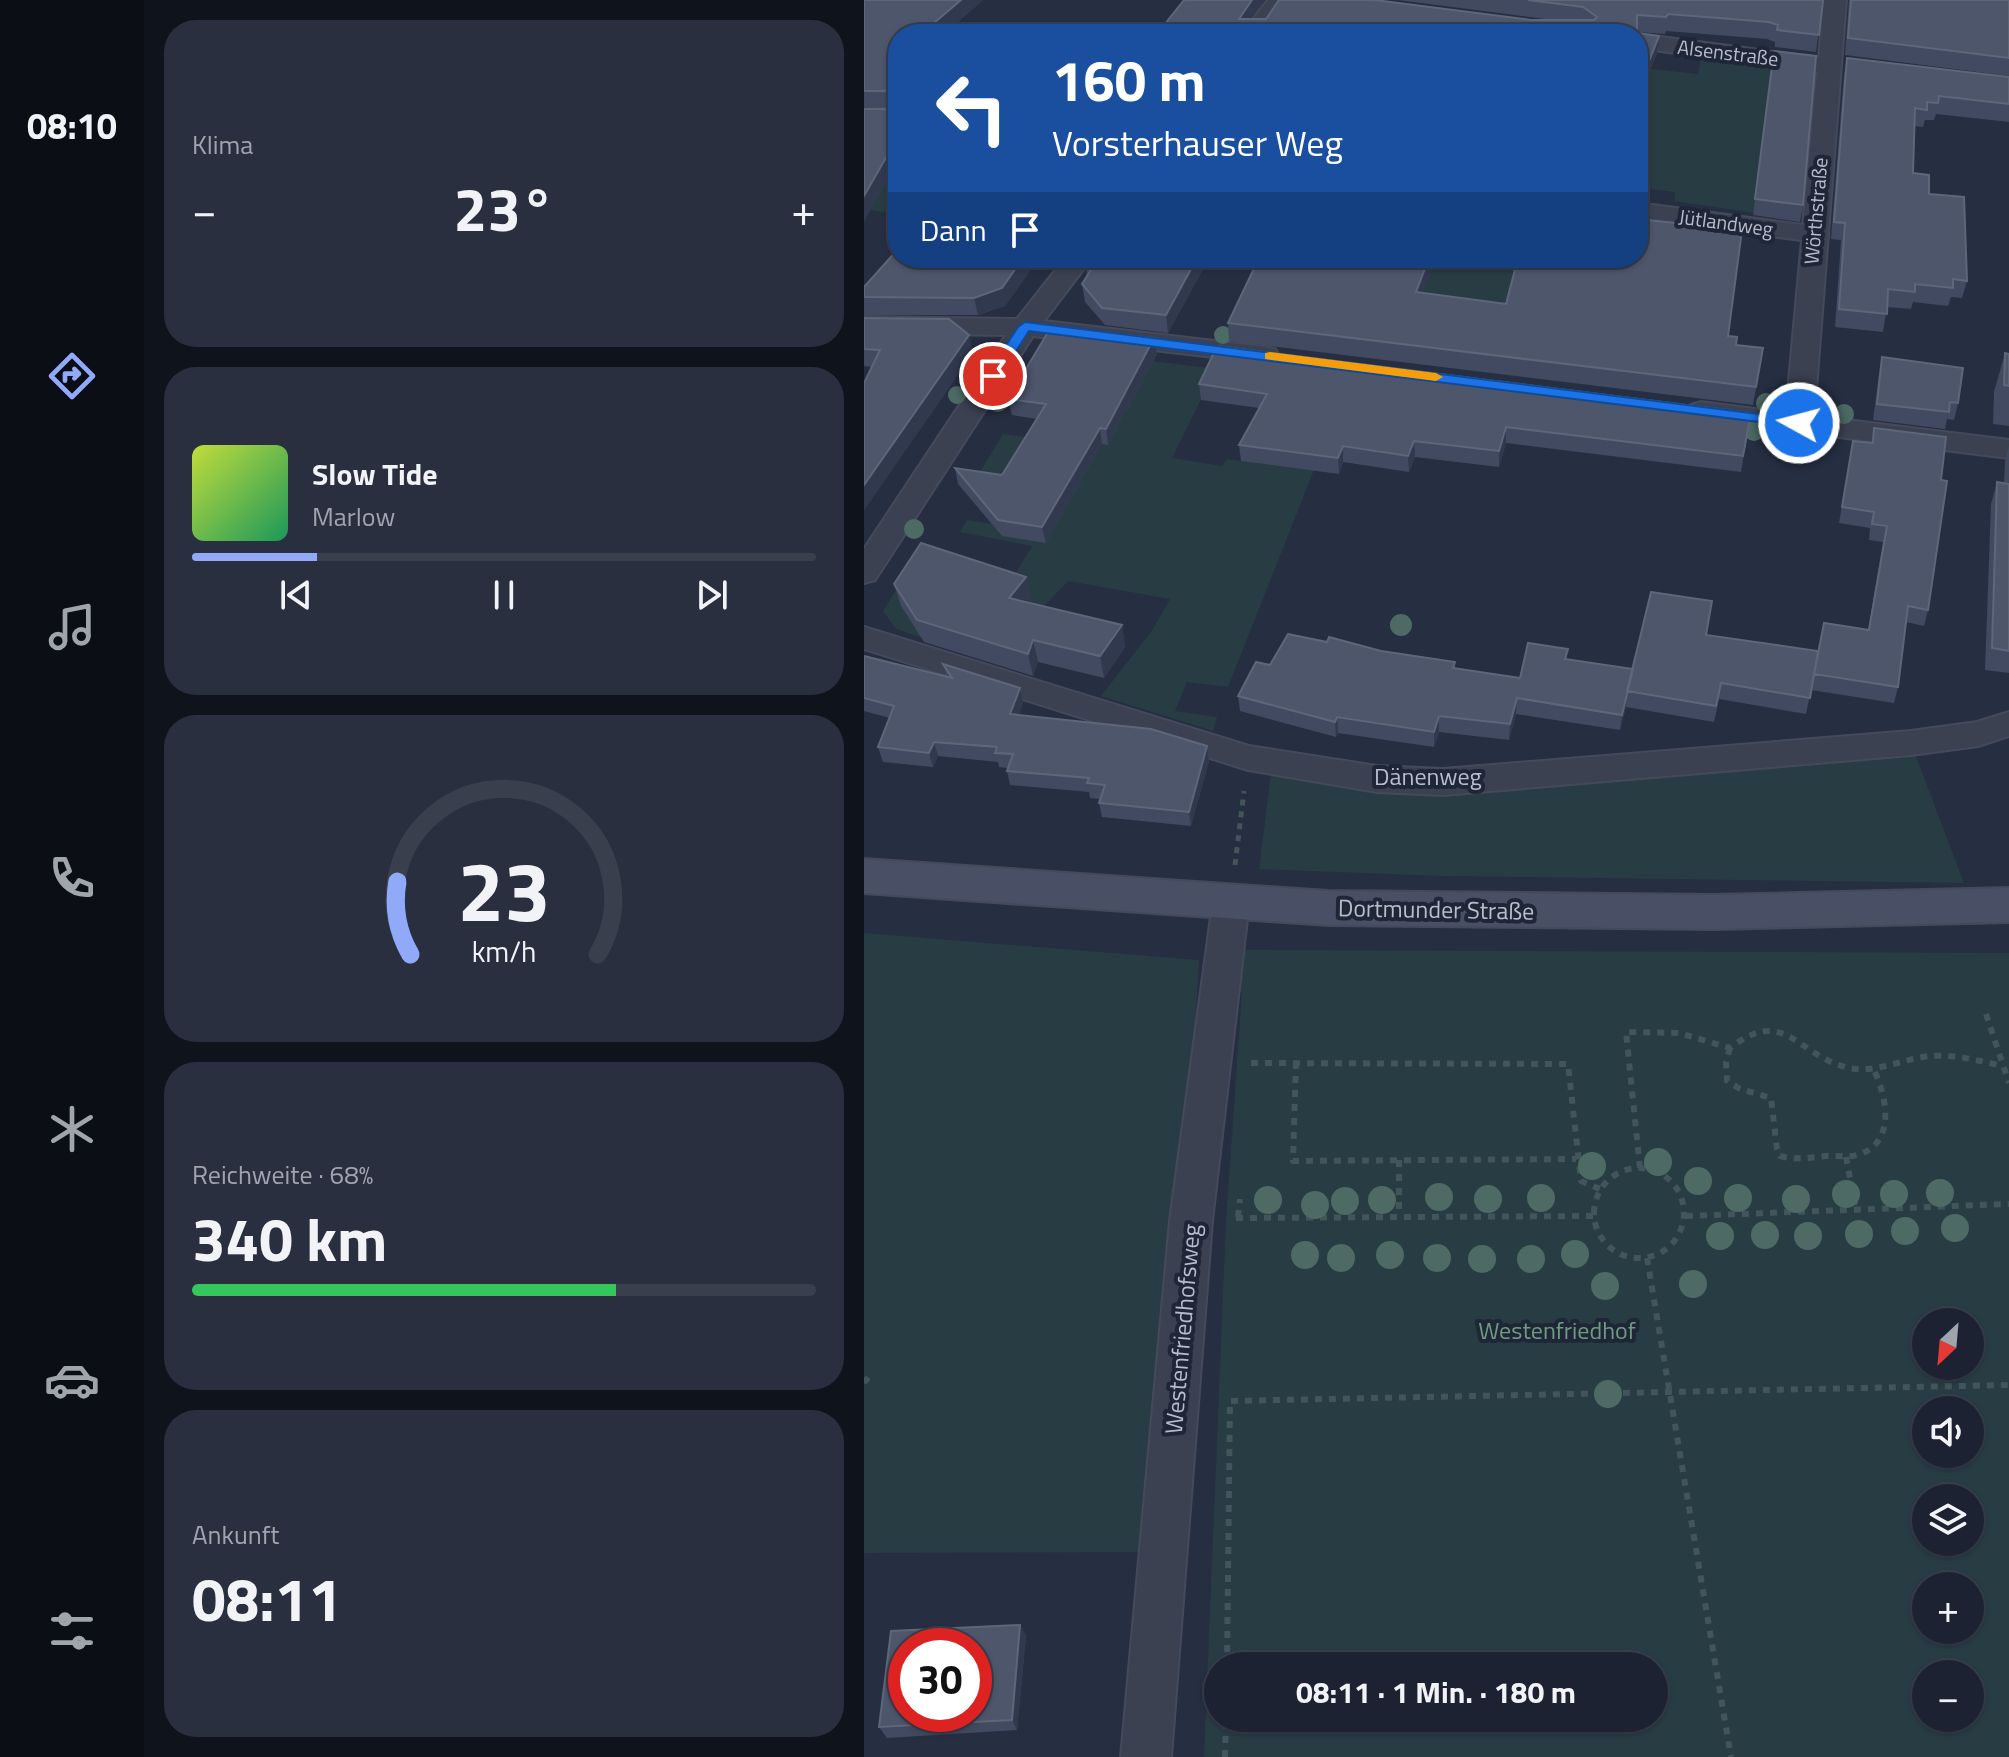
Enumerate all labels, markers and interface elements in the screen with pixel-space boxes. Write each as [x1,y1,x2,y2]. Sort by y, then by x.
street label: Alsenstraße [1676,31,1780,74]
text: 160 m [1052,38,1205,123]
icon: left [920,56,1024,160]
text: 08:10 [27,98,117,153]
text: Vorsterhauser Weg [1052,115,1343,170]
text: Klima [192,125,253,164]
street label: Wörthstraße [1795,156,1836,266]
text: 23° [454,163,554,254]
text: − [192,176,217,243]
text: + [791,176,816,243]
street label: Jütlandweg [1677,201,1775,244]
text: Dann [920,207,987,253]
icon: arrive [1003,208,1047,252]
pin [959,342,1027,410]
icon: directions [44,348,100,404]
icon: arrive [971,354,1015,398]
position arrow [1757,381,1841,465]
text: Slow Tide [312,451,437,497]
text: Marlow [312,497,395,536]
icon: previous [274,573,318,617]
icon: pause [482,573,526,617]
icon: next [690,573,734,617]
icon: music [44,599,100,655]
street label: Dänenweg [1374,758,1482,794]
text: 23 [457,826,551,952]
icon: phone [44,850,100,906]
street label: Dortmunder Straße [1338,889,1535,929]
text: km/h [472,930,536,973]
icon: climate [44,1101,100,1157]
text: Reichweite · 68% [192,1155,373,1194]
text: 340 km [192,1193,387,1284]
street label: Westenfriedhofsweg [1155,1222,1209,1436]
north arrow [1912,1308,1984,1380]
map controls [1912,1308,1984,1732]
park label: Westenfriedhof [1478,1312,1636,1348]
icon: car [44,1352,100,1408]
button: sound [1912,1396,1984,1468]
button: layers [1912,1484,1984,1556]
text: Ankunft [192,1515,279,1554]
text: 08:11 [192,1553,342,1644]
button: + [1912,1572,1984,1644]
icon: filters [44,1603,100,1659]
speed limit sign: 30 [888,1628,992,1732]
button: − [1912,1660,1984,1732]
text: 08:11 · 1 Min. · 180 m [1296,1669,1576,1715]

